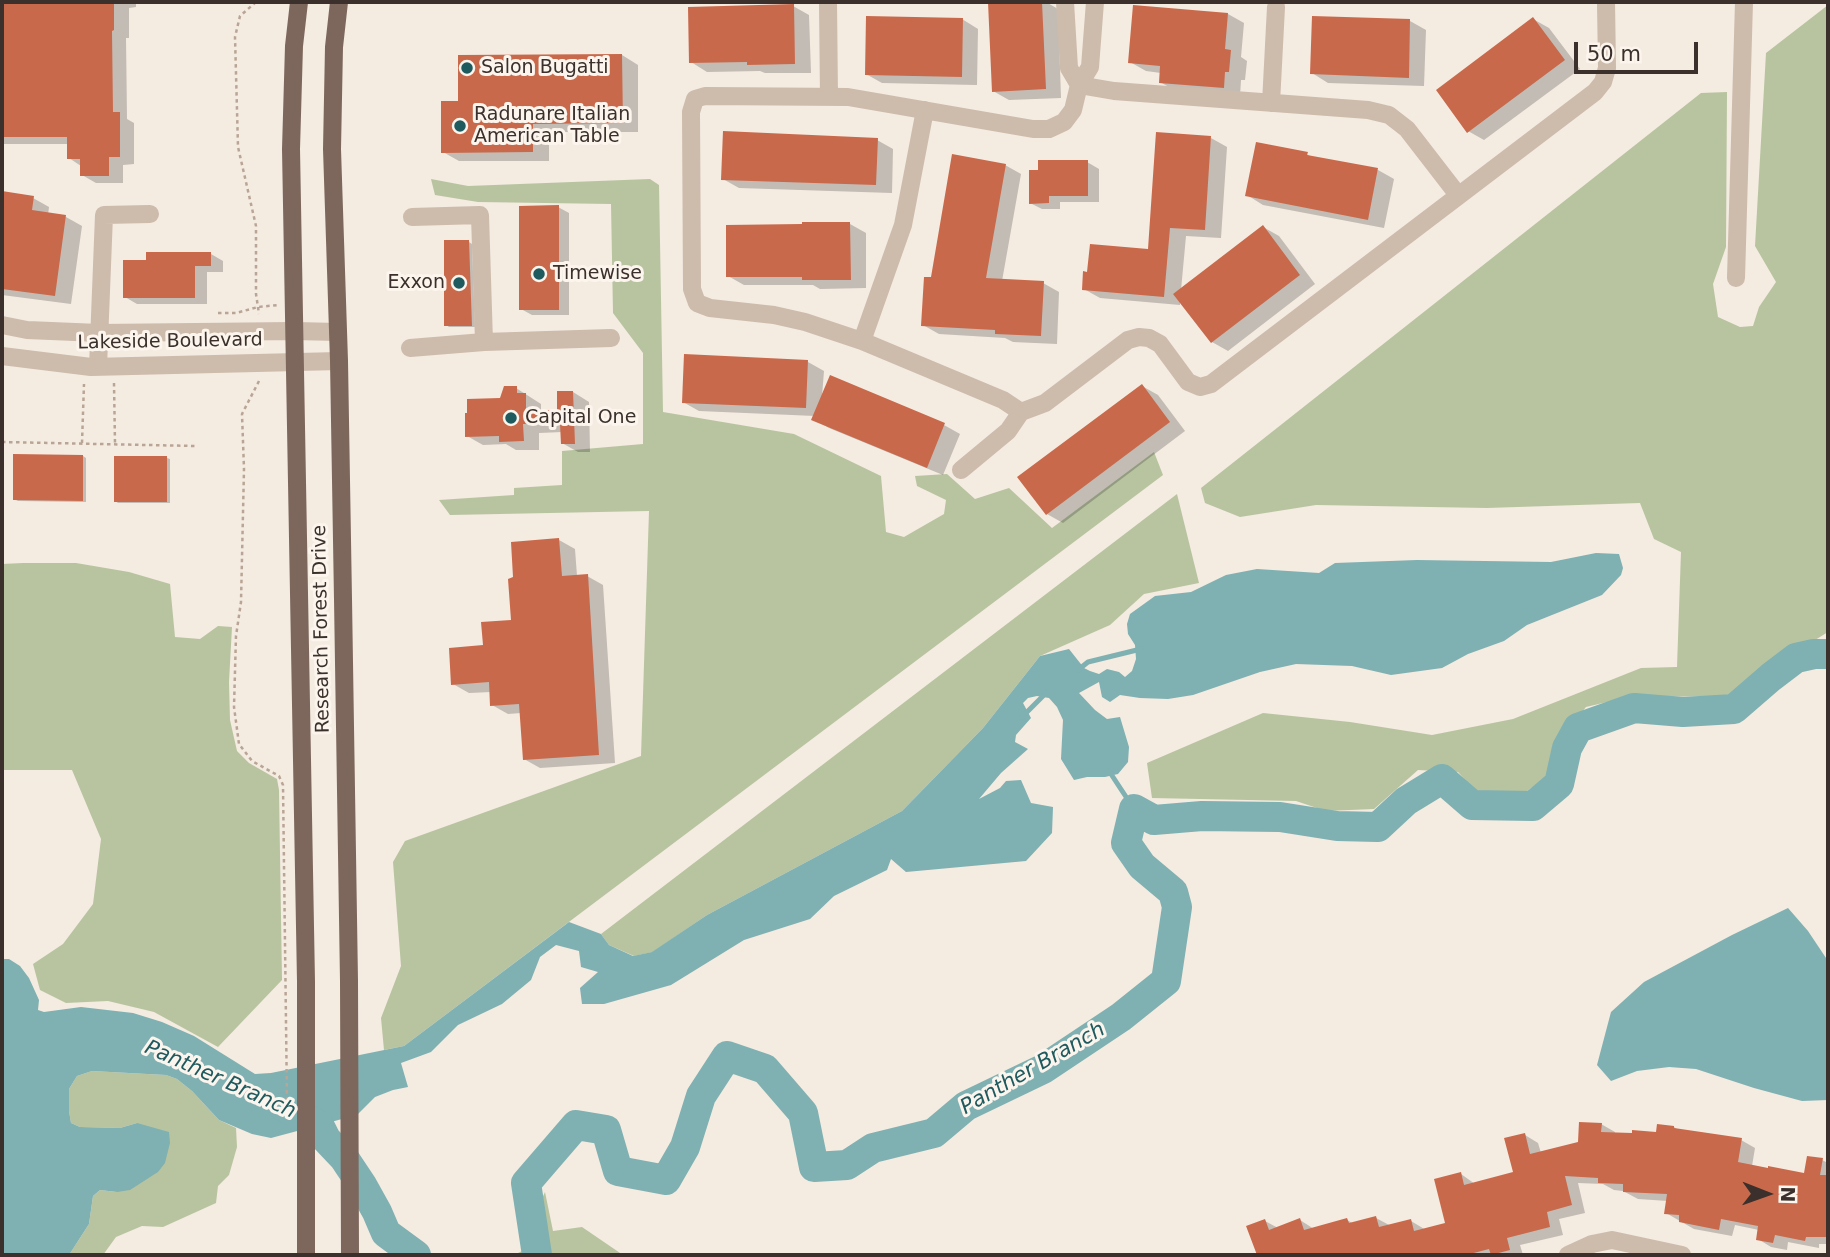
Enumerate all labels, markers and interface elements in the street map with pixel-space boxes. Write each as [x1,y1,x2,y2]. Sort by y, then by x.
scale bar [1578,28,1702,72]
text: 50 m [1587,42,1641,66]
place label: Salon Bugatti [481,57,609,79]
marker: Salon Bugatti [459,60,475,76]
place label: Radunare Italian American Table [474,104,630,148]
marker: Radunare Italian American Table [452,118,468,134]
place label: Timewise [553,263,642,285]
marker: Timewise [531,266,547,282]
place label: Exxon [387,272,445,294]
marker: Exxon [451,275,467,291]
street label: Lakeside Boulevard [77,329,263,355]
place label: Capital One [525,407,636,429]
marker: Capital One [503,410,519,426]
street label: Research Forest Drive [309,525,335,733]
water label: Panther Branch [956,1017,1110,1121]
water label: Panther Branch [141,1035,299,1125]
north arrow [1732,1159,1802,1229]
text: N [1777,1186,1799,1203]

